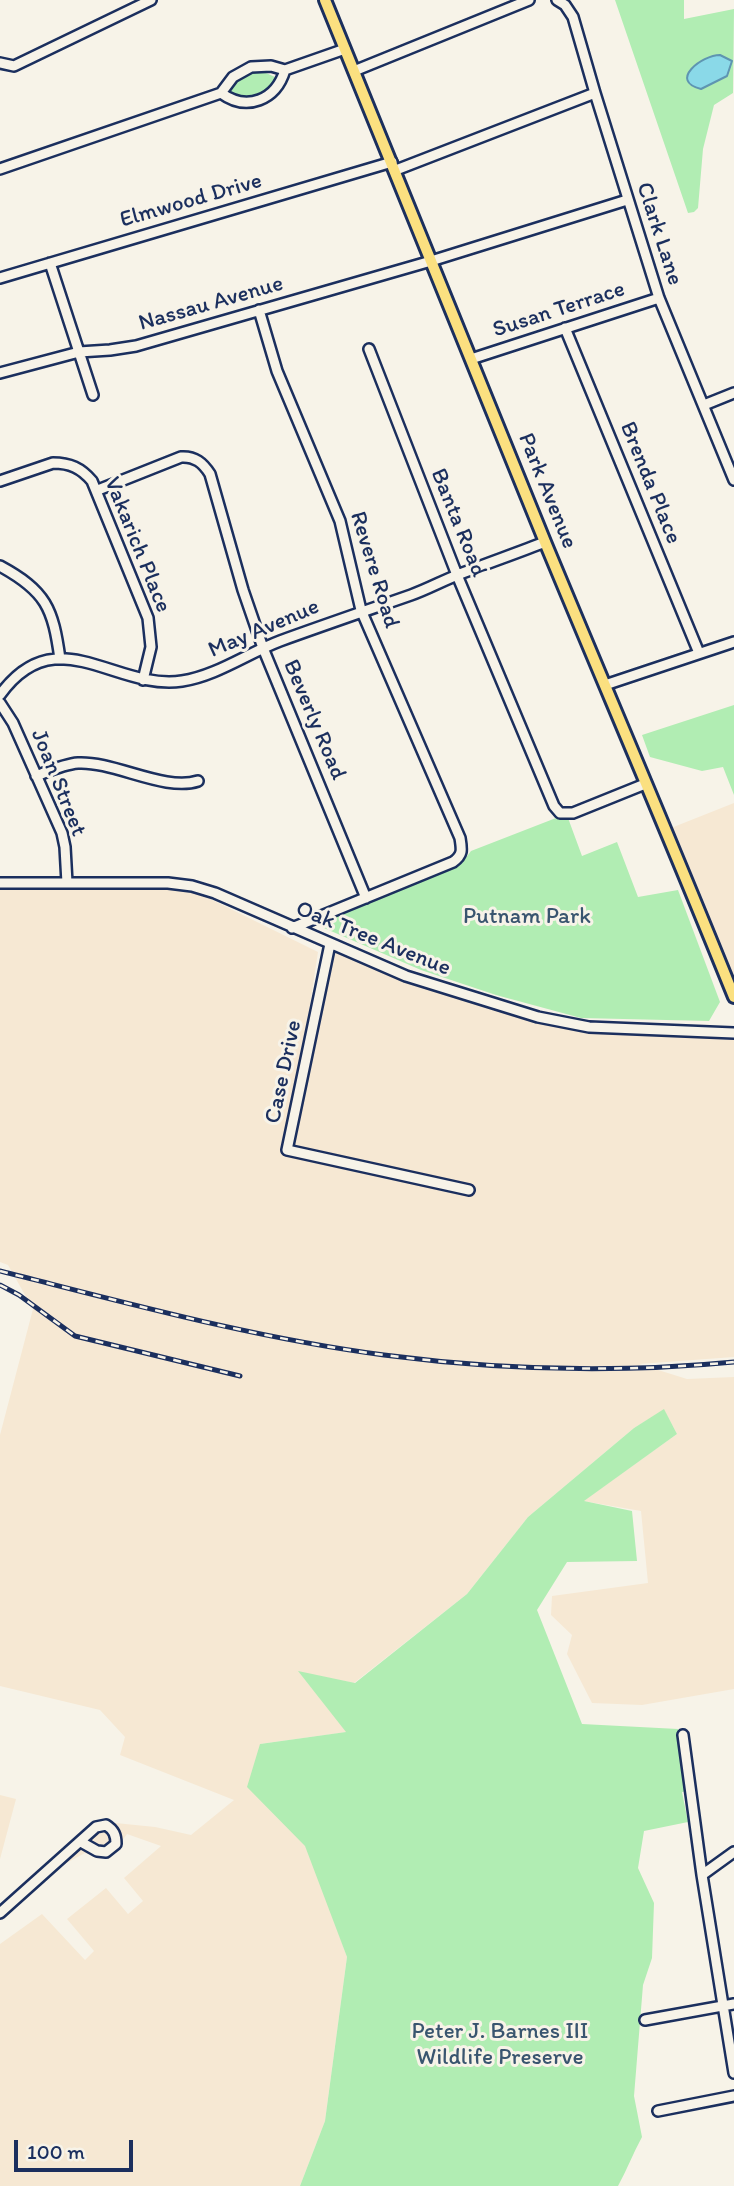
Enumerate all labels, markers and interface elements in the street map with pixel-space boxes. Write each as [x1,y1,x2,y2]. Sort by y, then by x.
street label: Elmwood Drive [117,168,265,234]
street label: Clark Lane [629,179,689,289]
street label: Nassau Avenue [135,270,287,338]
street label: Susan Terrace [489,276,629,344]
street label: Brenda Place [613,418,687,548]
street label: Park Avenue [511,429,583,553]
street label: Banta Road [424,465,492,581]
street label: Vakarich Place [97,473,177,617]
street label: Revere Road [343,508,405,632]
street label: May Avenue [204,593,324,665]
street label: Beverly Road [276,656,352,784]
street label: Joan Street [24,726,92,840]
street label: Oak Tree Avenue [291,895,455,983]
park label: Putnam Park [463,903,591,931]
street label: Case Drive [260,1018,308,1126]
park label: Peter J. Barnes III Wildlife Preserve [412,2018,588,2072]
scale bar [18,2126,136,2170]
text: 100 m [27,2139,85,2164]

